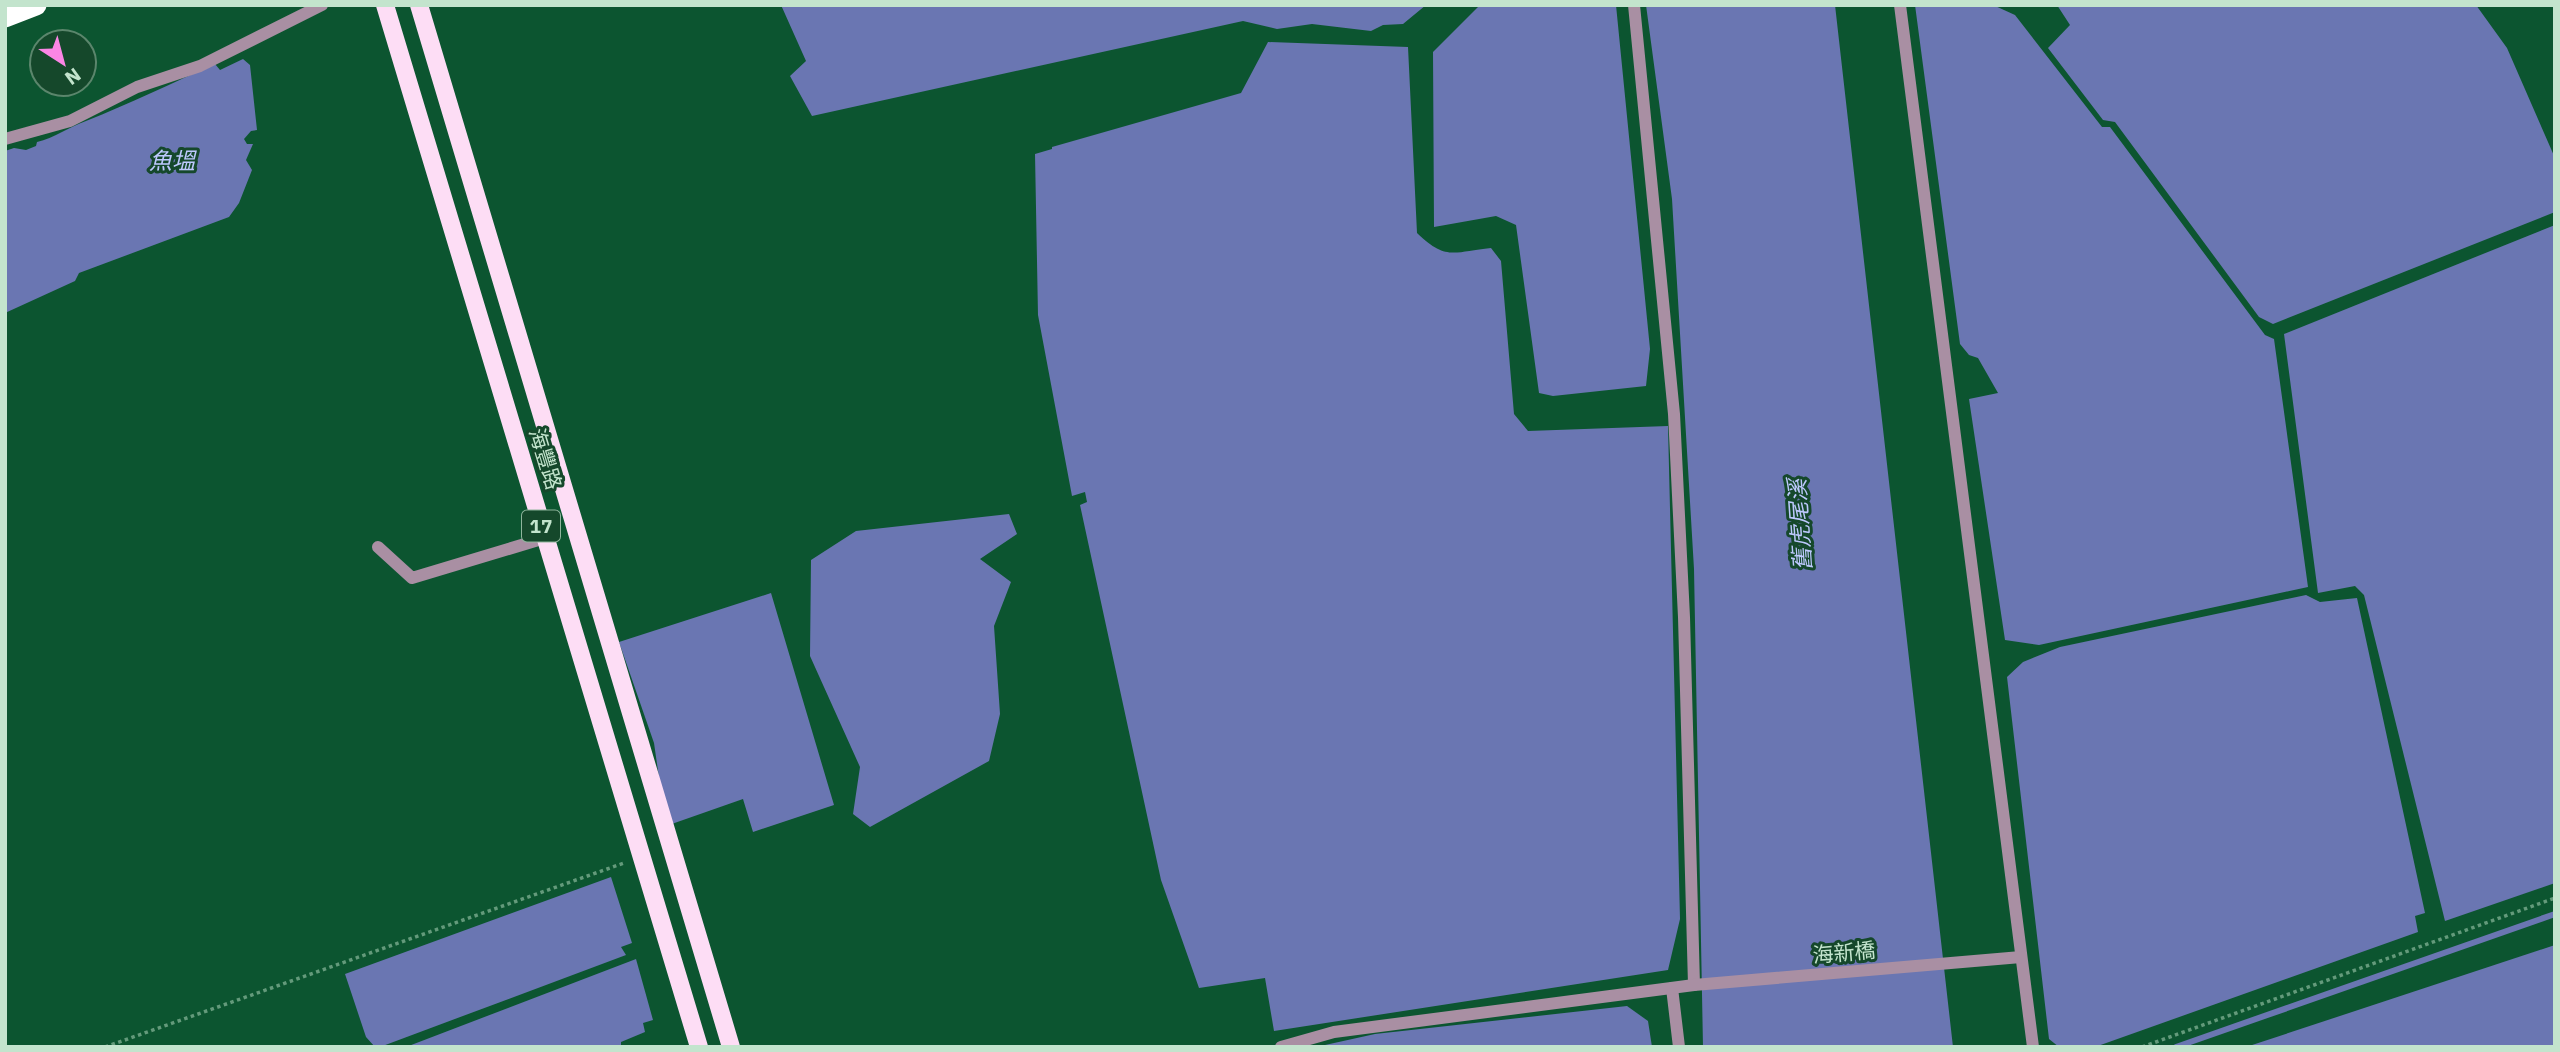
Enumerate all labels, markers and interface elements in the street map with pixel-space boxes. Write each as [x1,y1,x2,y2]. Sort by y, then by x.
north arrow [28,28,98,98]
text: N [60,63,86,91]
water label: 魚塭 [149,145,197,175]
street label: 海豐路 [523,424,569,493]
water label: 舊虎尾溪 [1781,475,1817,572]
road number: 17 [522,510,560,541]
street label: 海新橋 [1811,935,1877,969]

